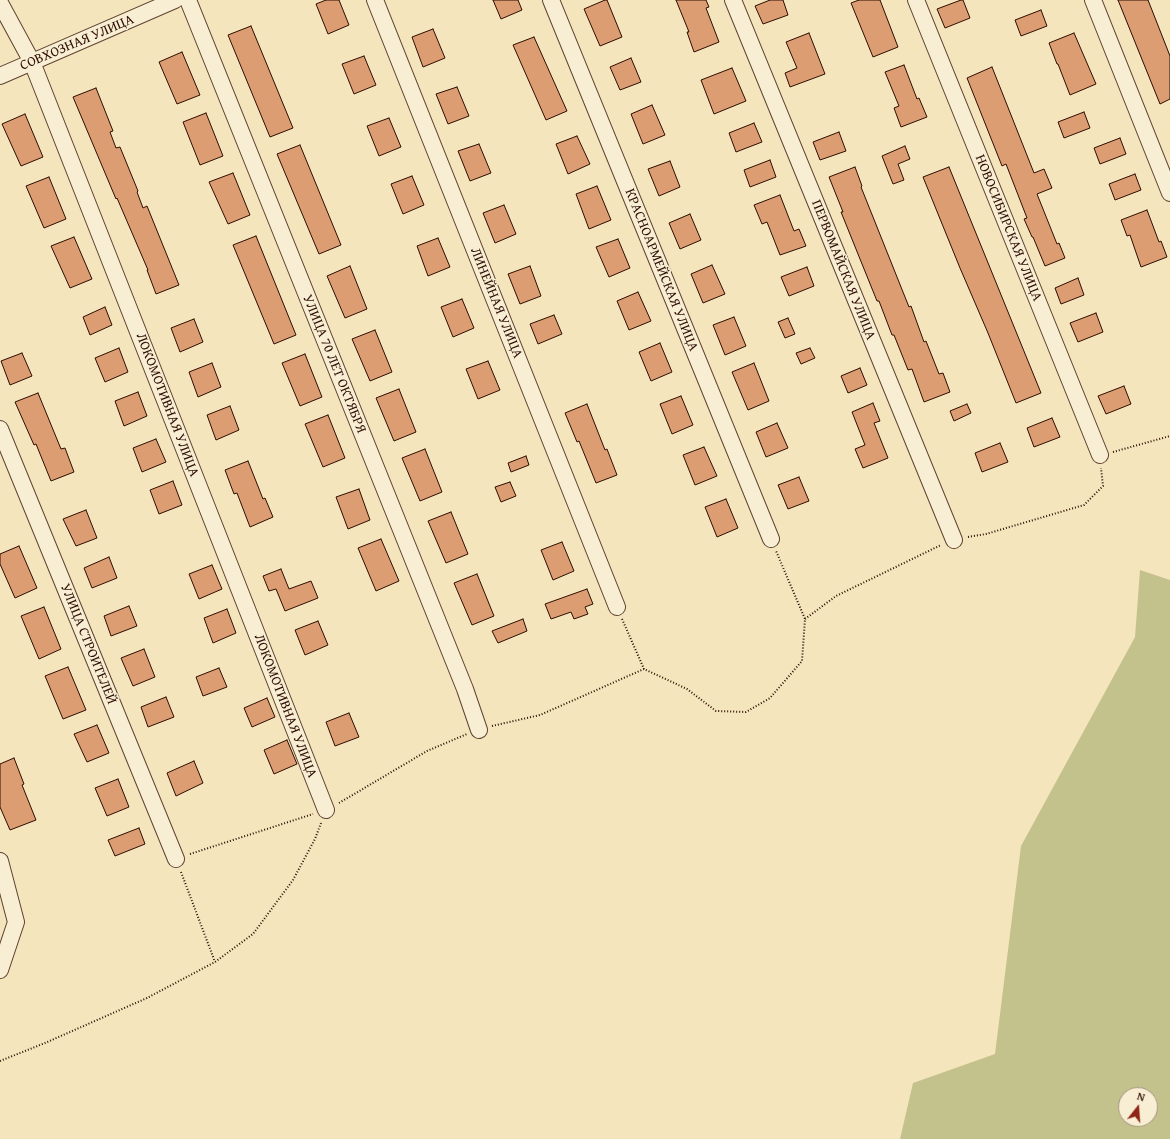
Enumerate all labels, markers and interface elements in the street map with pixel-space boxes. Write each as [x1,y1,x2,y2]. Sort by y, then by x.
street label: СОВХОЗНАЯ УЛИЦА [18,11,136,75]
street label: НОВОСИБИРСКАЯ УЛИЦА [971,152,1045,304]
street label: КРАСНОАРМЕЙСКАЯ УЛИЦА [621,186,701,354]
street label: ПЕРВОМАЙСКАЯ УЛИЦА [807,198,879,342]
street label: ЛИНЕЙНАЯ УЛИЦА [466,245,526,361]
street label: УЛИЦА 70 ЛЕТ ОКТЯБРЯ [299,292,369,436]
street label: ЛОКОМОТИВНАЯ УЛИЦА [132,331,202,479]
street label: УЛИЦА СТРОИТЕЛЕЙ [56,581,120,707]
street label: ЛОКОМОТИВНАЯ УЛИЦА [250,632,320,780]
north arrow [1118,1087,1158,1127]
text: N [1135,1088,1147,1105]

